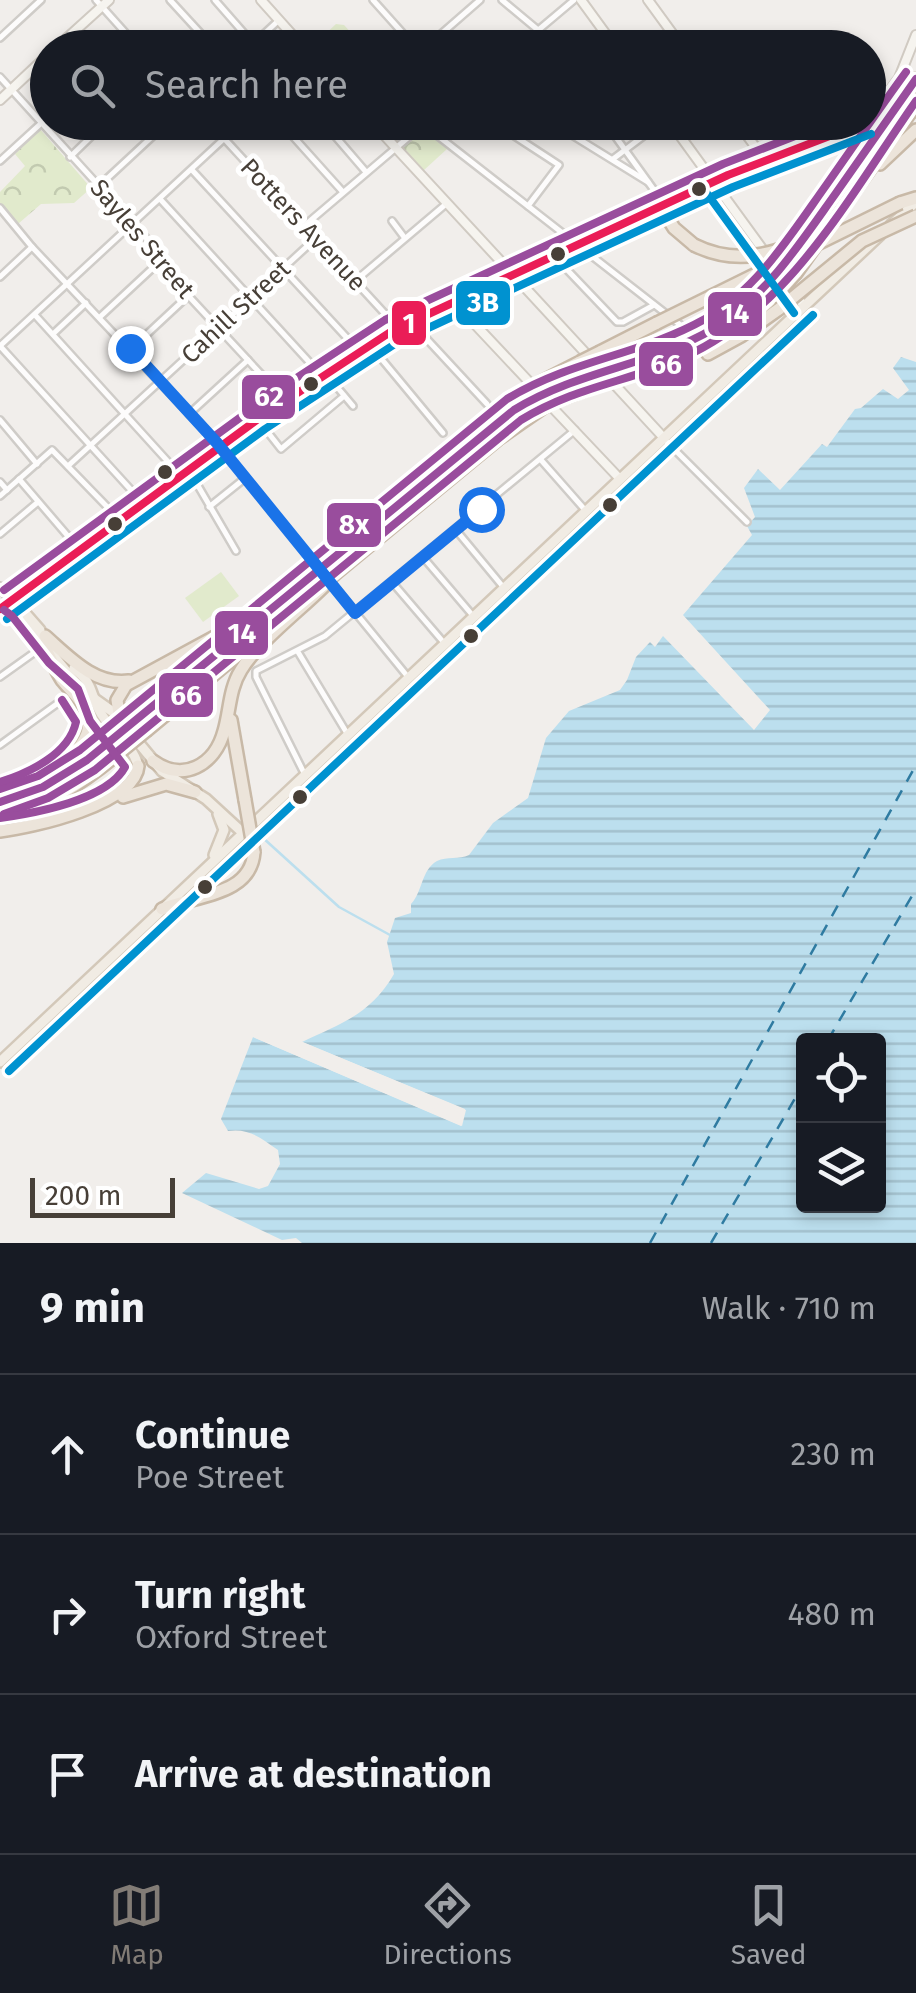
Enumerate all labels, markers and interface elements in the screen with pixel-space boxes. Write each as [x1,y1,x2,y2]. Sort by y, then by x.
search box [30,30,886,140]
icon: search [65,58,120,113]
text: Search here [145,62,348,108]
street label: Potters Avenue [234,153,372,297]
street label: Sayles Street [84,173,201,305]
unlabelled marker [689,179,709,199]
unlabelled marker [548,244,568,264]
street label: Cahill Street [175,253,297,370]
line badge: 3B [454,279,512,327]
text: 3B [466,286,499,319]
line badge: 14 [706,290,764,338]
text: 14 [721,297,750,330]
line badge: 1 [390,299,428,347]
text: 1 [403,307,416,340]
route end [108,326,154,372]
line badge: 66 [637,340,695,388]
text: 66 [650,348,682,381]
line badge: 62 [240,373,297,421]
unlabelled marker [301,374,321,394]
text: 62 [254,380,284,413]
unlabelled marker [155,462,175,482]
route start [459,487,505,533]
unlabelled marker [600,495,620,515]
line badge: 8x [325,501,383,549]
text: 8x [339,508,370,541]
unlabelled marker [105,514,125,534]
line badge: 14 [213,609,270,657]
text: 14 [228,617,257,650]
unlabelled marker [461,626,481,646]
line badge: 66 [157,671,215,719]
text: 66 [170,679,202,712]
unlabelled marker [290,787,310,807]
unlabelled marker [195,877,215,897]
map controls [796,1033,886,1213]
button: locate [796,1033,886,1123]
button: layers [796,1123,886,1213]
scale bar [30,1173,175,1218]
text: 200 m [45,1179,122,1212]
text: 9 min [40,1283,145,1333]
text: Walk · 710 m [702,1289,876,1327]
text: Continue [135,1412,290,1458]
icon: ahead [40,1427,95,1482]
text: 230 m [791,1435,876,1473]
text: Poe Street [135,1458,284,1496]
text: Turn right [135,1572,305,1618]
icon: right [40,1587,95,1642]
text: 480 m [788,1595,876,1633]
text: Oxford Street [135,1618,327,1656]
icon: arrive [40,1747,95,1802]
text: Arrive at destination [135,1751,492,1797]
tab: Map [109,1878,164,1971]
tab: Directions [383,1878,512,1971]
tab: Saved [731,1878,807,1971]

